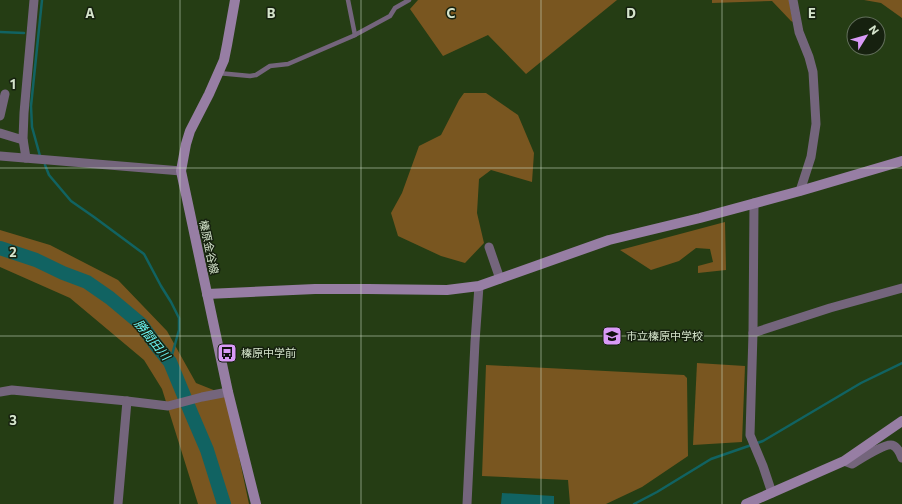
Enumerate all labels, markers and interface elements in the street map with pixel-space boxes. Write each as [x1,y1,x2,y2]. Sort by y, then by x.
text: A [85,5,95,21]
text: B [267,5,276,21]
text: C [447,5,456,21]
text: D [626,5,636,21]
text: E [808,5,816,21]
north arrow [846,16,886,56]
text: N [867,22,882,37]
text: 1 [10,76,16,92]
street label: 榛原金谷線 [197,219,222,275]
text: 2 [9,244,17,260]
water label: 勝間田川 [132,316,175,364]
school or university icon: 市立榛原中学校 [601,325,623,347]
place label: 市立榛原中学校 [626,329,703,342]
bus stop icon: 榛原中学前 [216,342,238,364]
place label: 榛原中学前 [241,346,296,359]
text: 3 [9,412,17,428]

